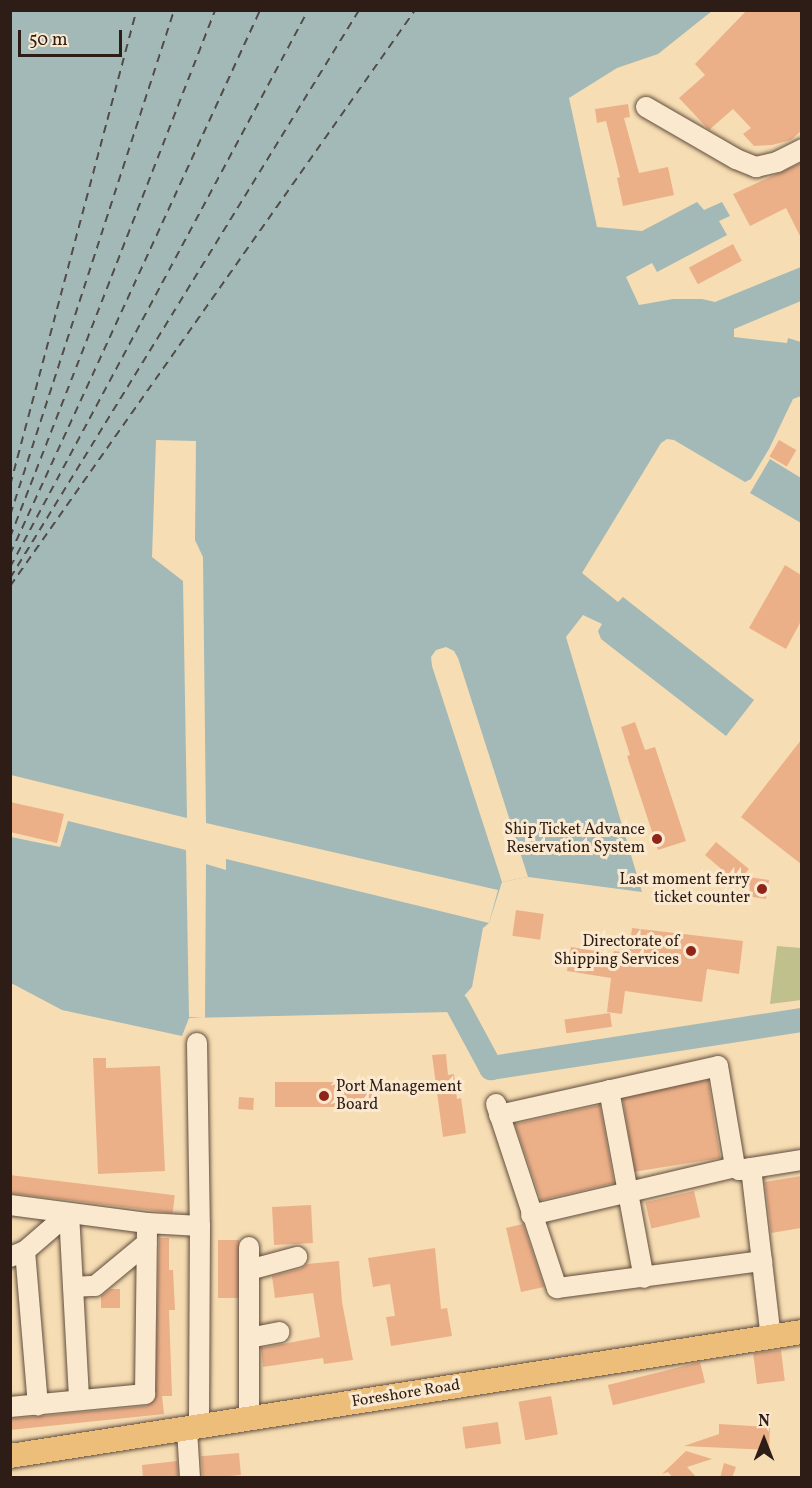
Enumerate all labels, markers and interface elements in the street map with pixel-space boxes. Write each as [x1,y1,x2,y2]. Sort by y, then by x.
scale bar [21,18,124,56]
text: 50 m [29,28,68,53]
place label: Ship Ticket Advance Reservation System [504,820,645,858]
marker: Ship Ticket Advance Reservation System [650,832,664,846]
place label: Last moment ferry ticket counter [620,870,750,908]
marker: Last moment ferry ticket counter [755,882,769,896]
place label: Directorate of Shipping Services [554,932,679,970]
marker: Directorate of Shipping Services [684,944,698,958]
place label: Port Management Board [336,1077,462,1115]
marker: Port Management Board [317,1089,331,1103]
street label: Foreshore Road [350,1376,462,1412]
north arrow [734,1410,794,1470]
text: N [758,1411,770,1433]

